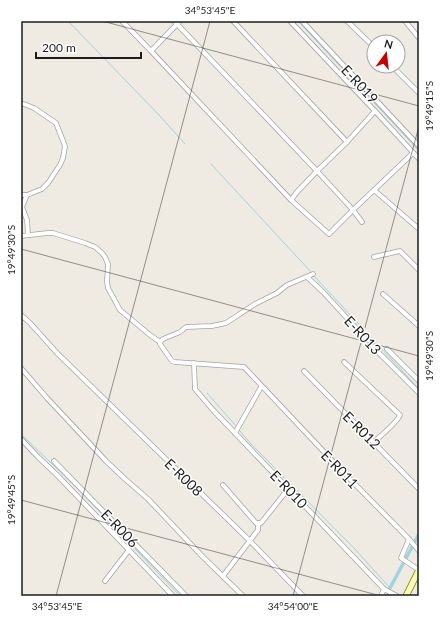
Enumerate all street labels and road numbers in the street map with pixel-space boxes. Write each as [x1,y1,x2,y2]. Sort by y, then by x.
street label: E-R019 [338,61,382,107]
street label: E-R013 [341,312,385,358]
street label: E-R012 [340,408,384,452]
street label: E-R011 [318,446,362,492]
street label: E-R008 [161,455,207,499]
street label: E-R010 [267,466,311,512]
street label: E-R006 [98,505,142,551]

